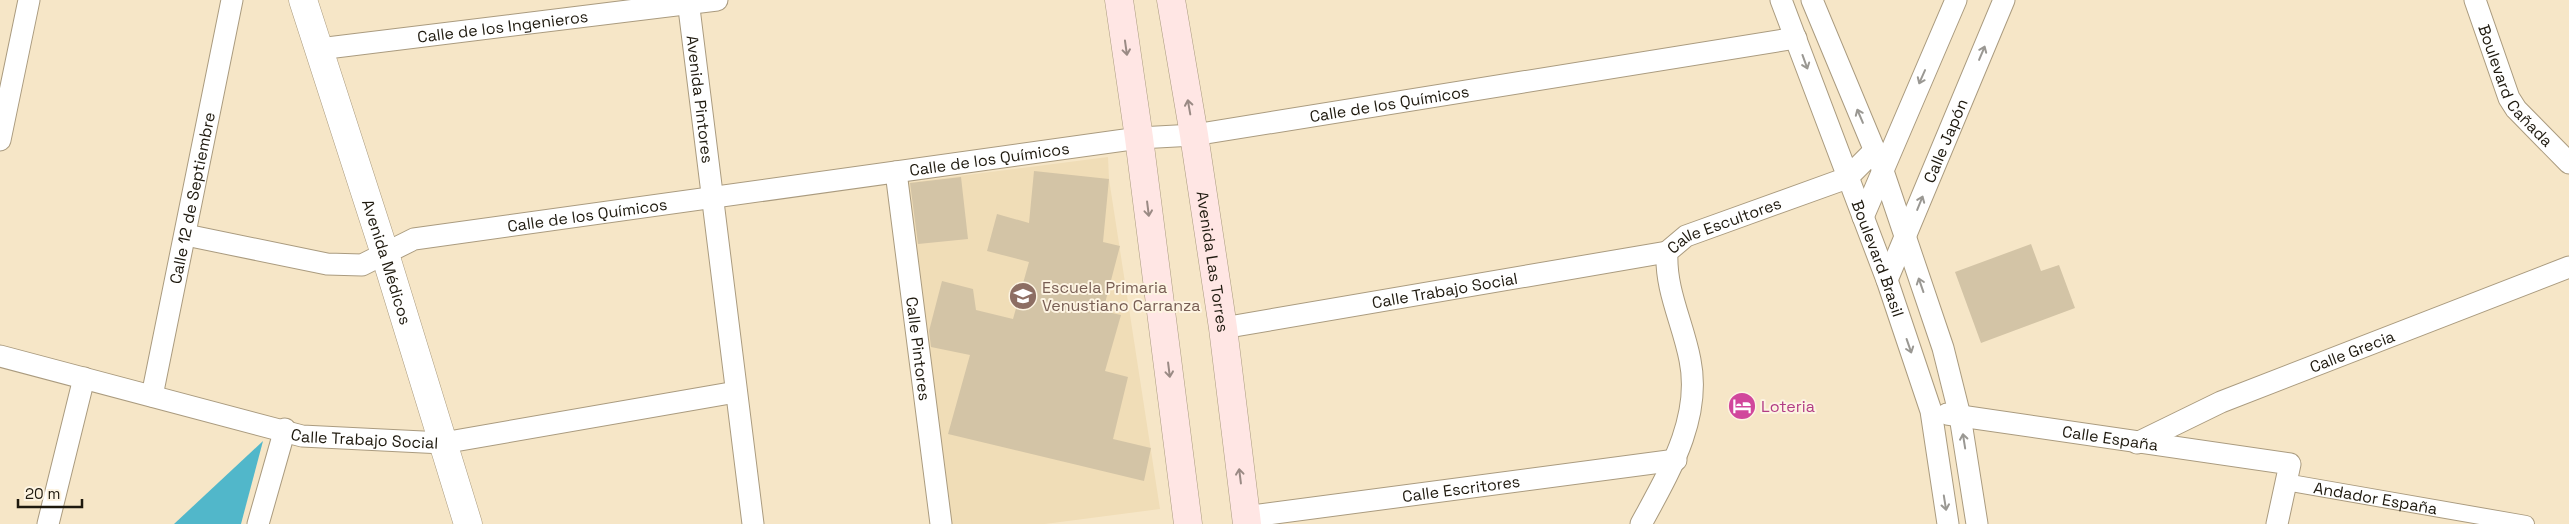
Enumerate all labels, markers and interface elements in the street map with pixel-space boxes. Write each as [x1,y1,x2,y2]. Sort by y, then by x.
street label: Calle de los Ingenieros [416,6,589,48]
street label: Boulevard Cañada [2473,22,2557,151]
street label: Avenida Pintores [681,34,718,164]
one-way arrow [1121,40,1131,56]
one-way arrow [1977,46,1987,61]
one-way arrow [1801,54,1810,69]
one-way arrow [1917,69,1927,84]
street label: Calle de los Químicos [1308,81,1471,127]
street label: Calle Japón [1919,96,1973,186]
one-way arrow [1184,99,1194,115]
one-way arrow [1855,109,1865,124]
street label: Calle 12 de Septiembre [165,110,220,286]
street label: Calle de los Químicos [908,138,1071,181]
street label: Avenida Las Torres [1192,190,1233,334]
street label: Calle Escultores [1663,193,1784,259]
street label: Calle de los Químicos [506,194,669,237]
one-way arrow [1915,196,1925,211]
street label: Avenida Médicos [357,197,416,327]
street label: Boulevard Brasil [1847,197,1909,320]
one-way arrow [1143,201,1153,217]
street label: Calle Trabajo Social [1370,268,1519,313]
place label: Escuela Primaria Venustiano Carranza [1042,277,1201,316]
one-way arrow [1916,278,1925,293]
school or university icon: Escuela Primaria Venustiano Carranza [1008,281,1038,311]
street label: Calle Pintores [901,295,935,402]
street label: Calle Grecia [2307,326,2398,378]
one-way arrow [1905,337,1914,353]
one-way arrow [1164,362,1174,378]
hotel icon: Loteria [1727,391,1757,421]
place label: Loteria [1761,396,1815,417]
street label: Calle España [2061,421,2160,456]
street label: Calle Trabajo Social [288,423,439,454]
one-way arrow [1959,434,1969,450]
one-way arrow [1235,468,1245,484]
street label: Calle Escritores [1401,471,1521,507]
scale bar [18,476,81,508]
street label: Andador España [2312,477,2439,519]
text: 20 m [25,484,60,503]
one-way arrow [1941,495,1951,511]

